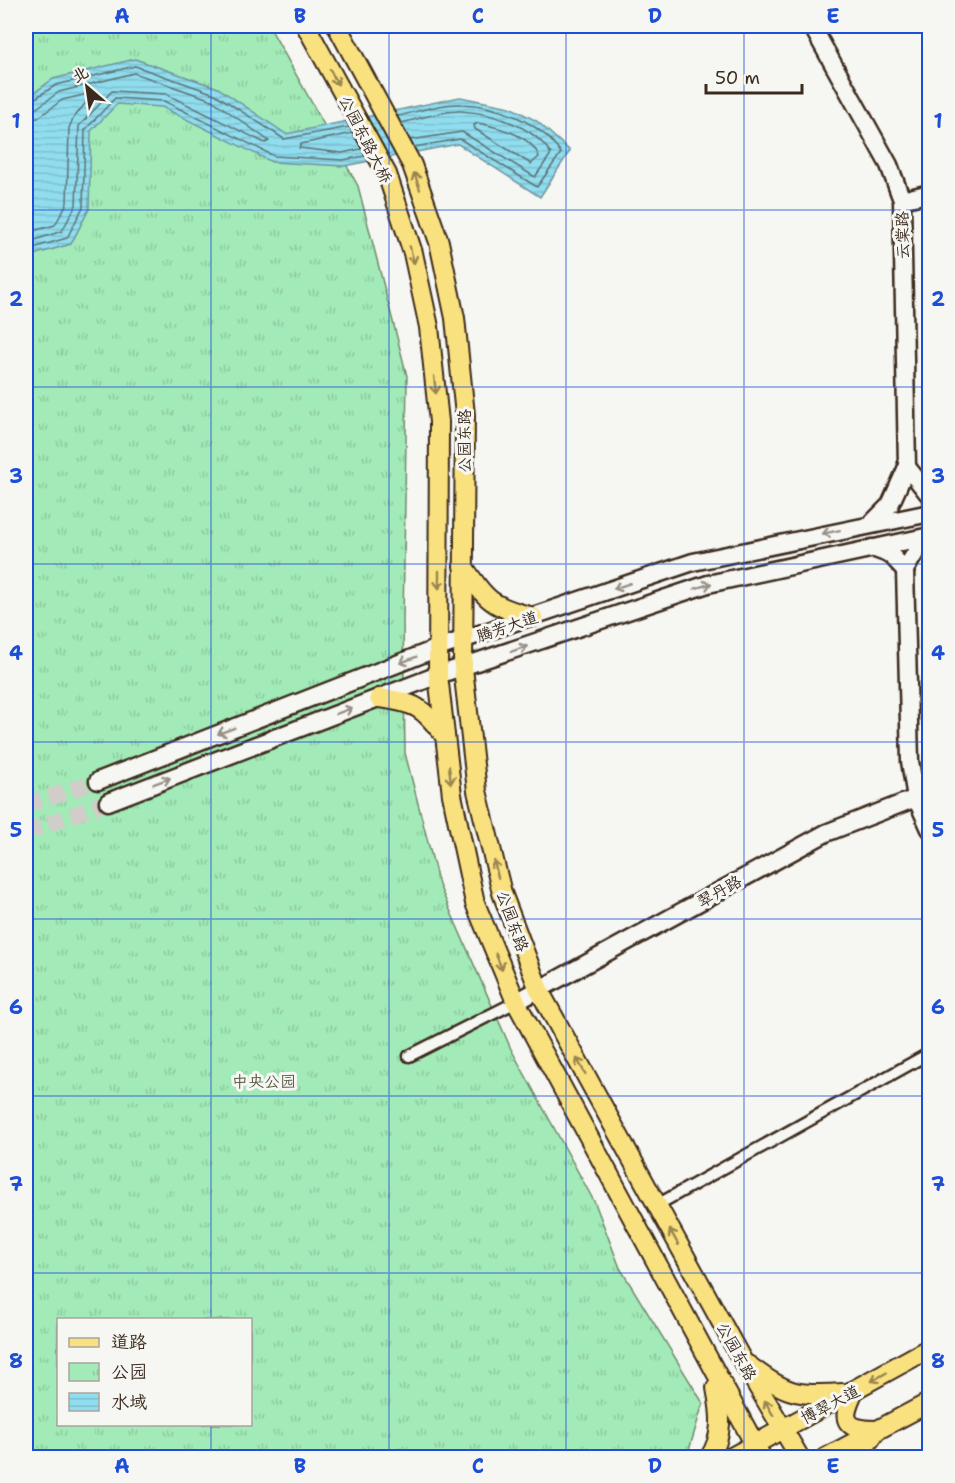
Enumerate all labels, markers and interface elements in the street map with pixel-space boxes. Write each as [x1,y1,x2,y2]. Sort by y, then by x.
text: A [114,3,130,29]
text: B [294,3,306,29]
text: C [472,3,484,29]
text: D [648,3,662,29]
text: E [826,3,840,29]
north arrow [57,57,117,117]
scale bar [706,57,802,95]
text: 北 [68,61,92,87]
text: 50 m [715,66,760,90]
one-way arrow [328,68,340,85]
street label: 公园东路大桥 [334,92,397,187]
text: 1 [11,108,21,134]
text: 1 [933,108,943,134]
one-way arrow [411,172,422,191]
street label: 云棠路 [892,211,913,259]
one-way arrow [407,245,419,264]
text: 2 [9,286,23,312]
text: 2 [931,286,945,312]
one-way arrow [430,375,441,395]
street label: 公园东路 [454,409,475,473]
text: 3 [9,463,23,489]
text: 3 [931,463,945,489]
one-way arrow [822,527,841,538]
one-way arrow [433,570,445,590]
one-way arrow [693,580,712,591]
one-way arrow [613,582,632,593]
street label: 腾芳大道 [473,606,541,647]
text: 4 [9,640,23,666]
text: 4 [931,640,945,666]
one-way arrow [509,642,528,653]
one-way arrow [399,655,417,666]
one-way arrow [334,705,353,716]
one-way arrow [217,726,236,737]
one-way arrow [445,764,456,784]
one-way arrow [152,775,171,786]
text: 5 [10,817,22,843]
text: 5 [932,817,944,843]
one-way arrow [489,859,501,878]
street label: 翠丹路 [693,871,745,912]
street label: 公园东路 [492,888,533,955]
one-way arrow [494,953,505,971]
text: 6 [9,994,23,1020]
text: 6 [931,994,945,1020]
one-way arrow [575,1058,587,1075]
park label: 中央公园 [232,1071,296,1092]
text: 7 [9,1171,23,1197]
text: 7 [931,1171,945,1197]
one-way arrow [668,1229,680,1246]
legend [57,1318,252,1426]
street label: 公园东路 [712,1318,761,1384]
text: 道路 [111,1330,147,1354]
text: 8 [9,1348,23,1374]
text: 8 [931,1348,945,1374]
text: 公园 [111,1360,147,1384]
one-way arrow [871,1371,888,1383]
street label: 博翠大道 [797,1380,863,1429]
text: 水域 [111,1390,147,1414]
one-way arrow [763,1400,775,1417]
text: A [114,1453,130,1479]
text: B [294,1453,306,1479]
text: C [472,1453,484,1479]
text: D [648,1453,662,1479]
text: E [826,1453,840,1479]

